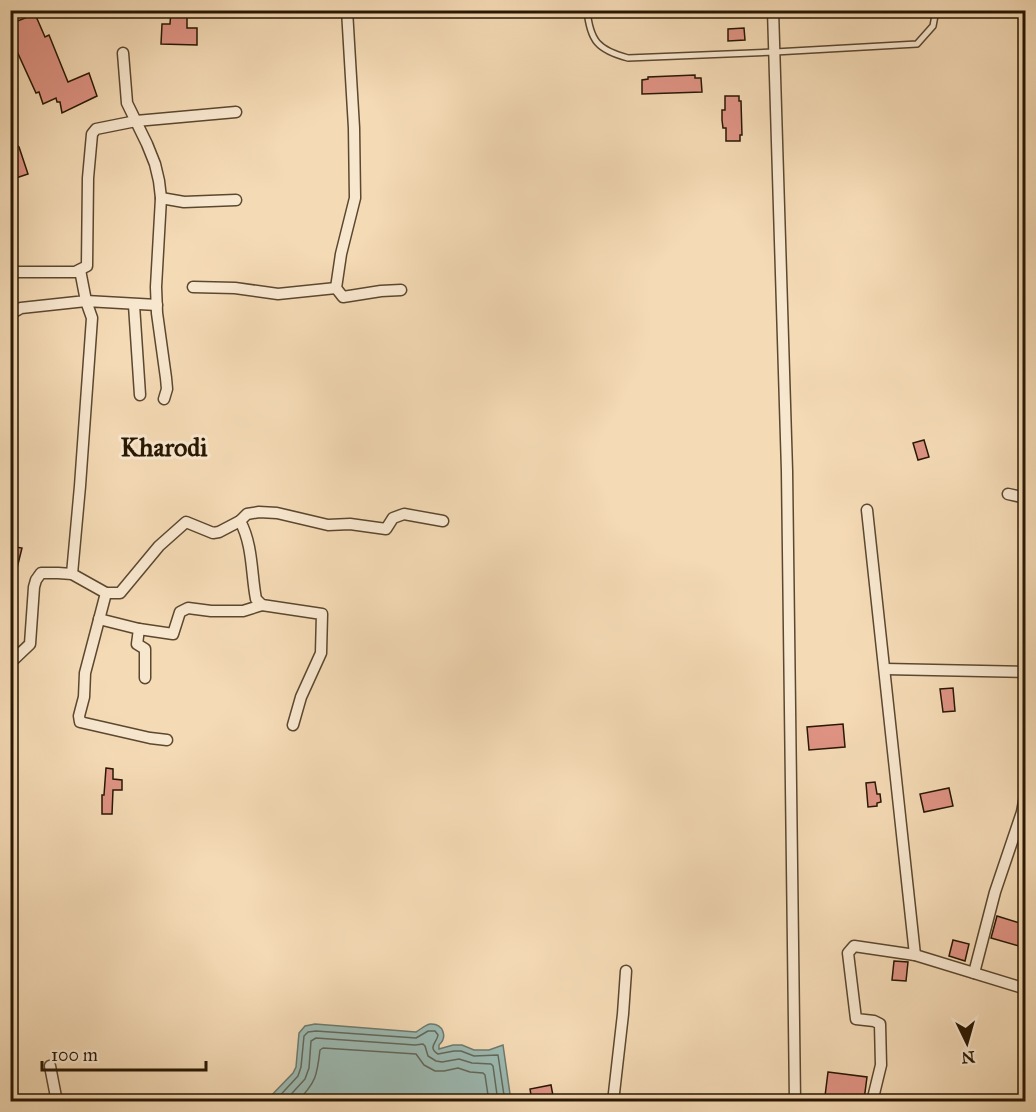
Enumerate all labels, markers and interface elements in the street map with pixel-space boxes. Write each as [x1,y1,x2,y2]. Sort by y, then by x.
district label: Kharodi [121,431,208,463]
north arrow [937,1013,997,1073]
scale bar [42,1034,206,1072]
text: 100 m [51,1044,98,1066]
text: N [960,1047,976,1068]

